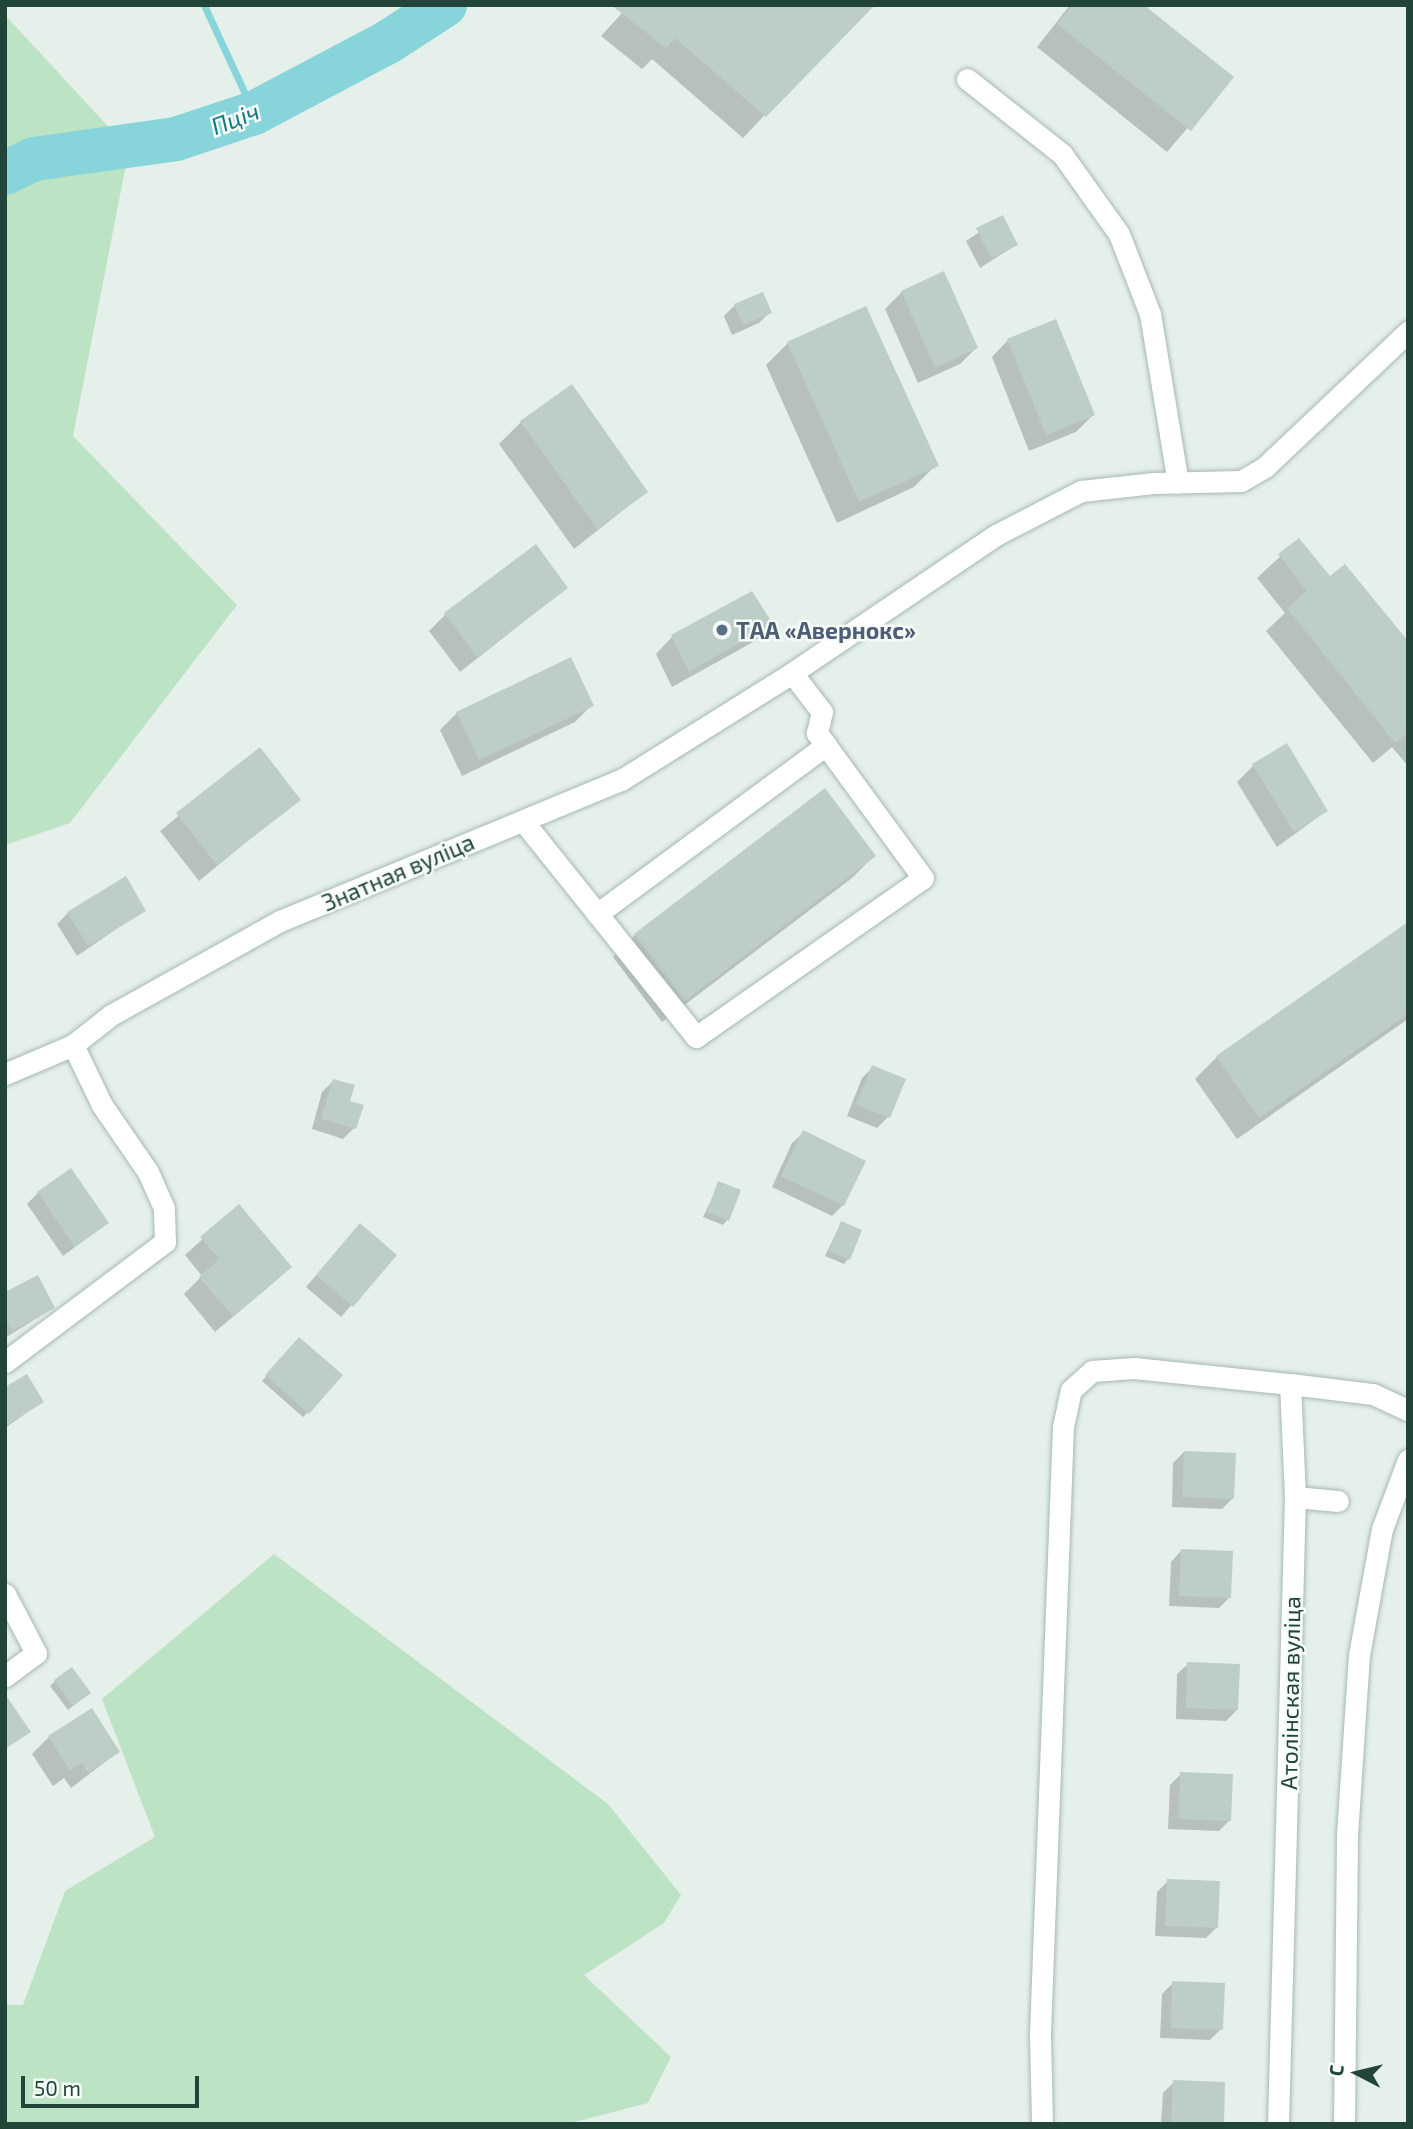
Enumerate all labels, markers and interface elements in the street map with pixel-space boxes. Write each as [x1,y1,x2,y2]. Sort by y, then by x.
water label: Пціч [207,96,263,140]
place label: ТАА «Авернокс» [736,616,916,644]
marker: ТАА «Авернокс» [714,622,730,638]
street label: Знатная вуліца [318,827,478,917]
street label: Атолінская вуліца [1275,1596,1305,1790]
north arrow [1322,2038,1392,2108]
scale bar [24,2062,203,2106]
text: С [1324,2063,1348,2077]
text: 50 m [34,2075,81,2100]

